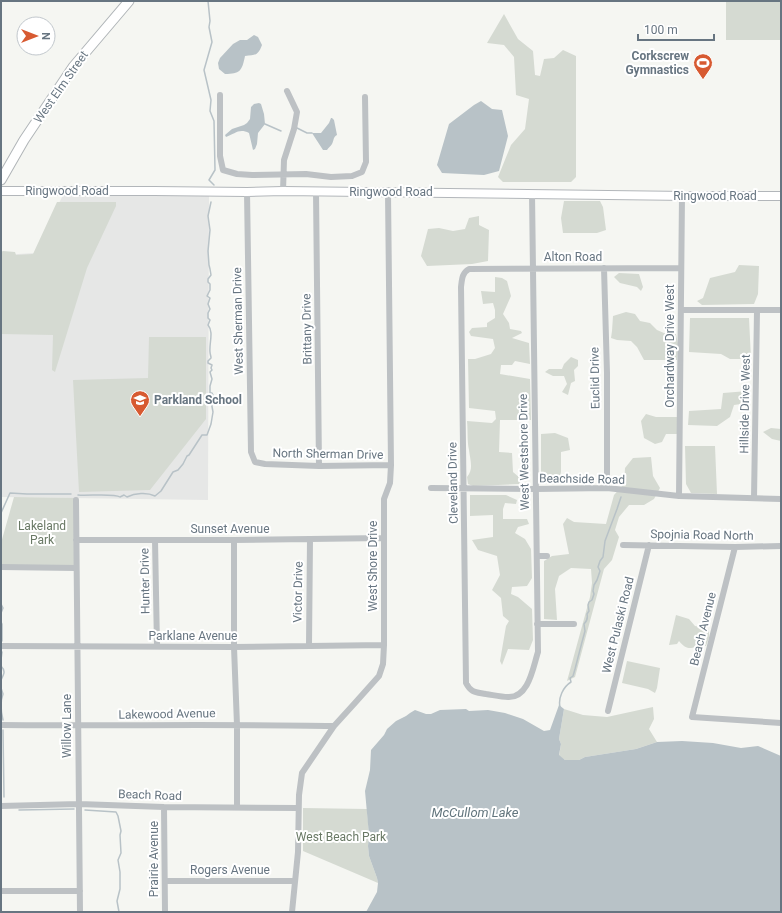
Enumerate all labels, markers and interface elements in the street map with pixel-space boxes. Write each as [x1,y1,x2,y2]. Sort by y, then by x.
north arrow [16,16,56,56]
scale bar [638,16,714,42]
text: 100 m [644,23,678,37]
text: N [39,32,52,40]
street label: West Elm Street [31,48,91,126]
place label: Corkscrew Gymnastics [625,49,689,77]
sports icon: Corkscrew Gymnastics [692,52,714,80]
street label: Ringwood Road [25,184,109,198]
street label: Ringwood Road [349,185,433,199]
street label: Ringwood Road [673,189,757,203]
street label: Alton Road [544,250,602,264]
street label: West Sherman Drive [230,267,246,375]
street label: Orchardway Drive West [663,284,677,408]
street label: Brittany Drive [299,293,315,365]
street label: Euclid Drive [587,347,603,409]
street label: Hillside Drive West [737,354,753,454]
school or university icon: Parkland School [129,389,151,417]
place label: Parkland School [154,393,242,407]
street label: West Westshore Drive [516,393,532,511]
street label: Cleveland Drive [445,442,461,524]
street label: North Sherman Drive [272,446,384,462]
street label: Beachside Road [539,471,625,487]
park label: Lakeland Park [18,519,66,547]
street label: West Shore Drive [366,521,380,611]
street label: Sunset Avenue [190,522,270,536]
street label: Spojnia Road North [650,527,754,543]
street label: Hunter Drive [137,548,153,614]
street label: Victor Drive [290,561,306,623]
street label: West Pulaski Road [599,575,637,675]
street label: Beach Avenue [687,591,719,667]
street label: Parklane Avenue [149,629,237,643]
street label: Willow Lane [60,694,74,758]
street label: Lakewood Avenue [118,706,216,722]
street label: Beach Road [118,787,182,803]
water label: McCullom Lake [432,805,519,820]
street label: Prairie Avenue [147,821,161,897]
park label: West Beach Park [296,830,387,844]
street label: Rogers Avenue [190,863,270,877]

